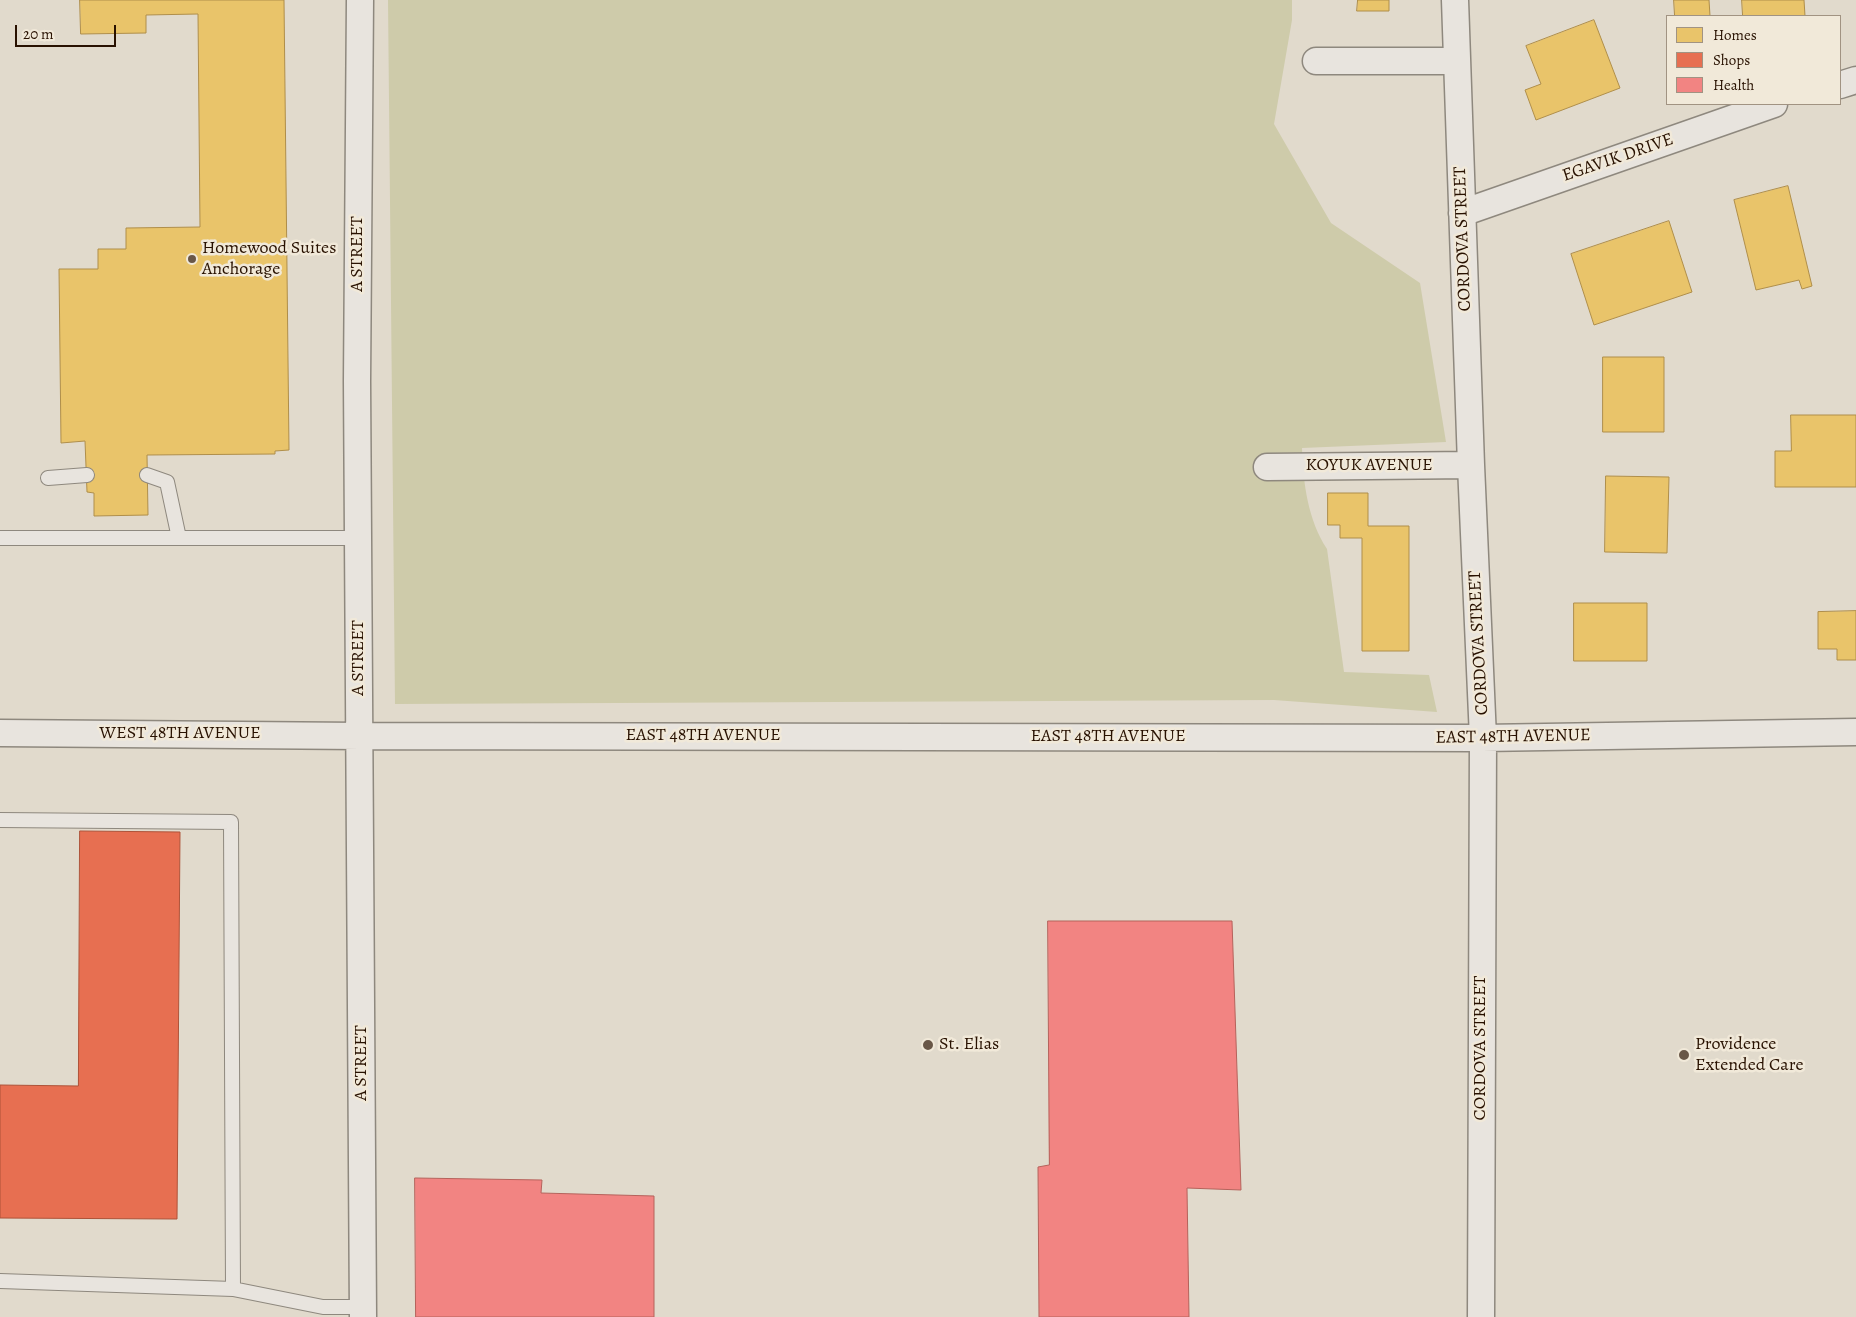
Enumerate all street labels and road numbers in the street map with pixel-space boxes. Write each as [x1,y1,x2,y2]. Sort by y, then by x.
street label: EGAVIK DRIVE [1560,129,1676,187]
street label: CORDOVA STREET [1450,166,1476,312]
street label: A STREET [347,216,369,292]
street label: KOYUK AVENUE [1305,455,1433,477]
street label: CORDOVA STREET [1464,570,1494,716]
street label: A STREET [348,620,370,696]
street label: WEST 48TH AVENUE [99,723,261,745]
street label: EAST 48TH AVENUE [625,725,781,747]
street label: EAST 48TH AVENUE [1435,725,1591,749]
street label: EAST 48TH AVENUE [1030,726,1186,748]
street label: CORDOVA STREET [1470,976,1492,1120]
street label: A STREET [351,1025,373,1101]

